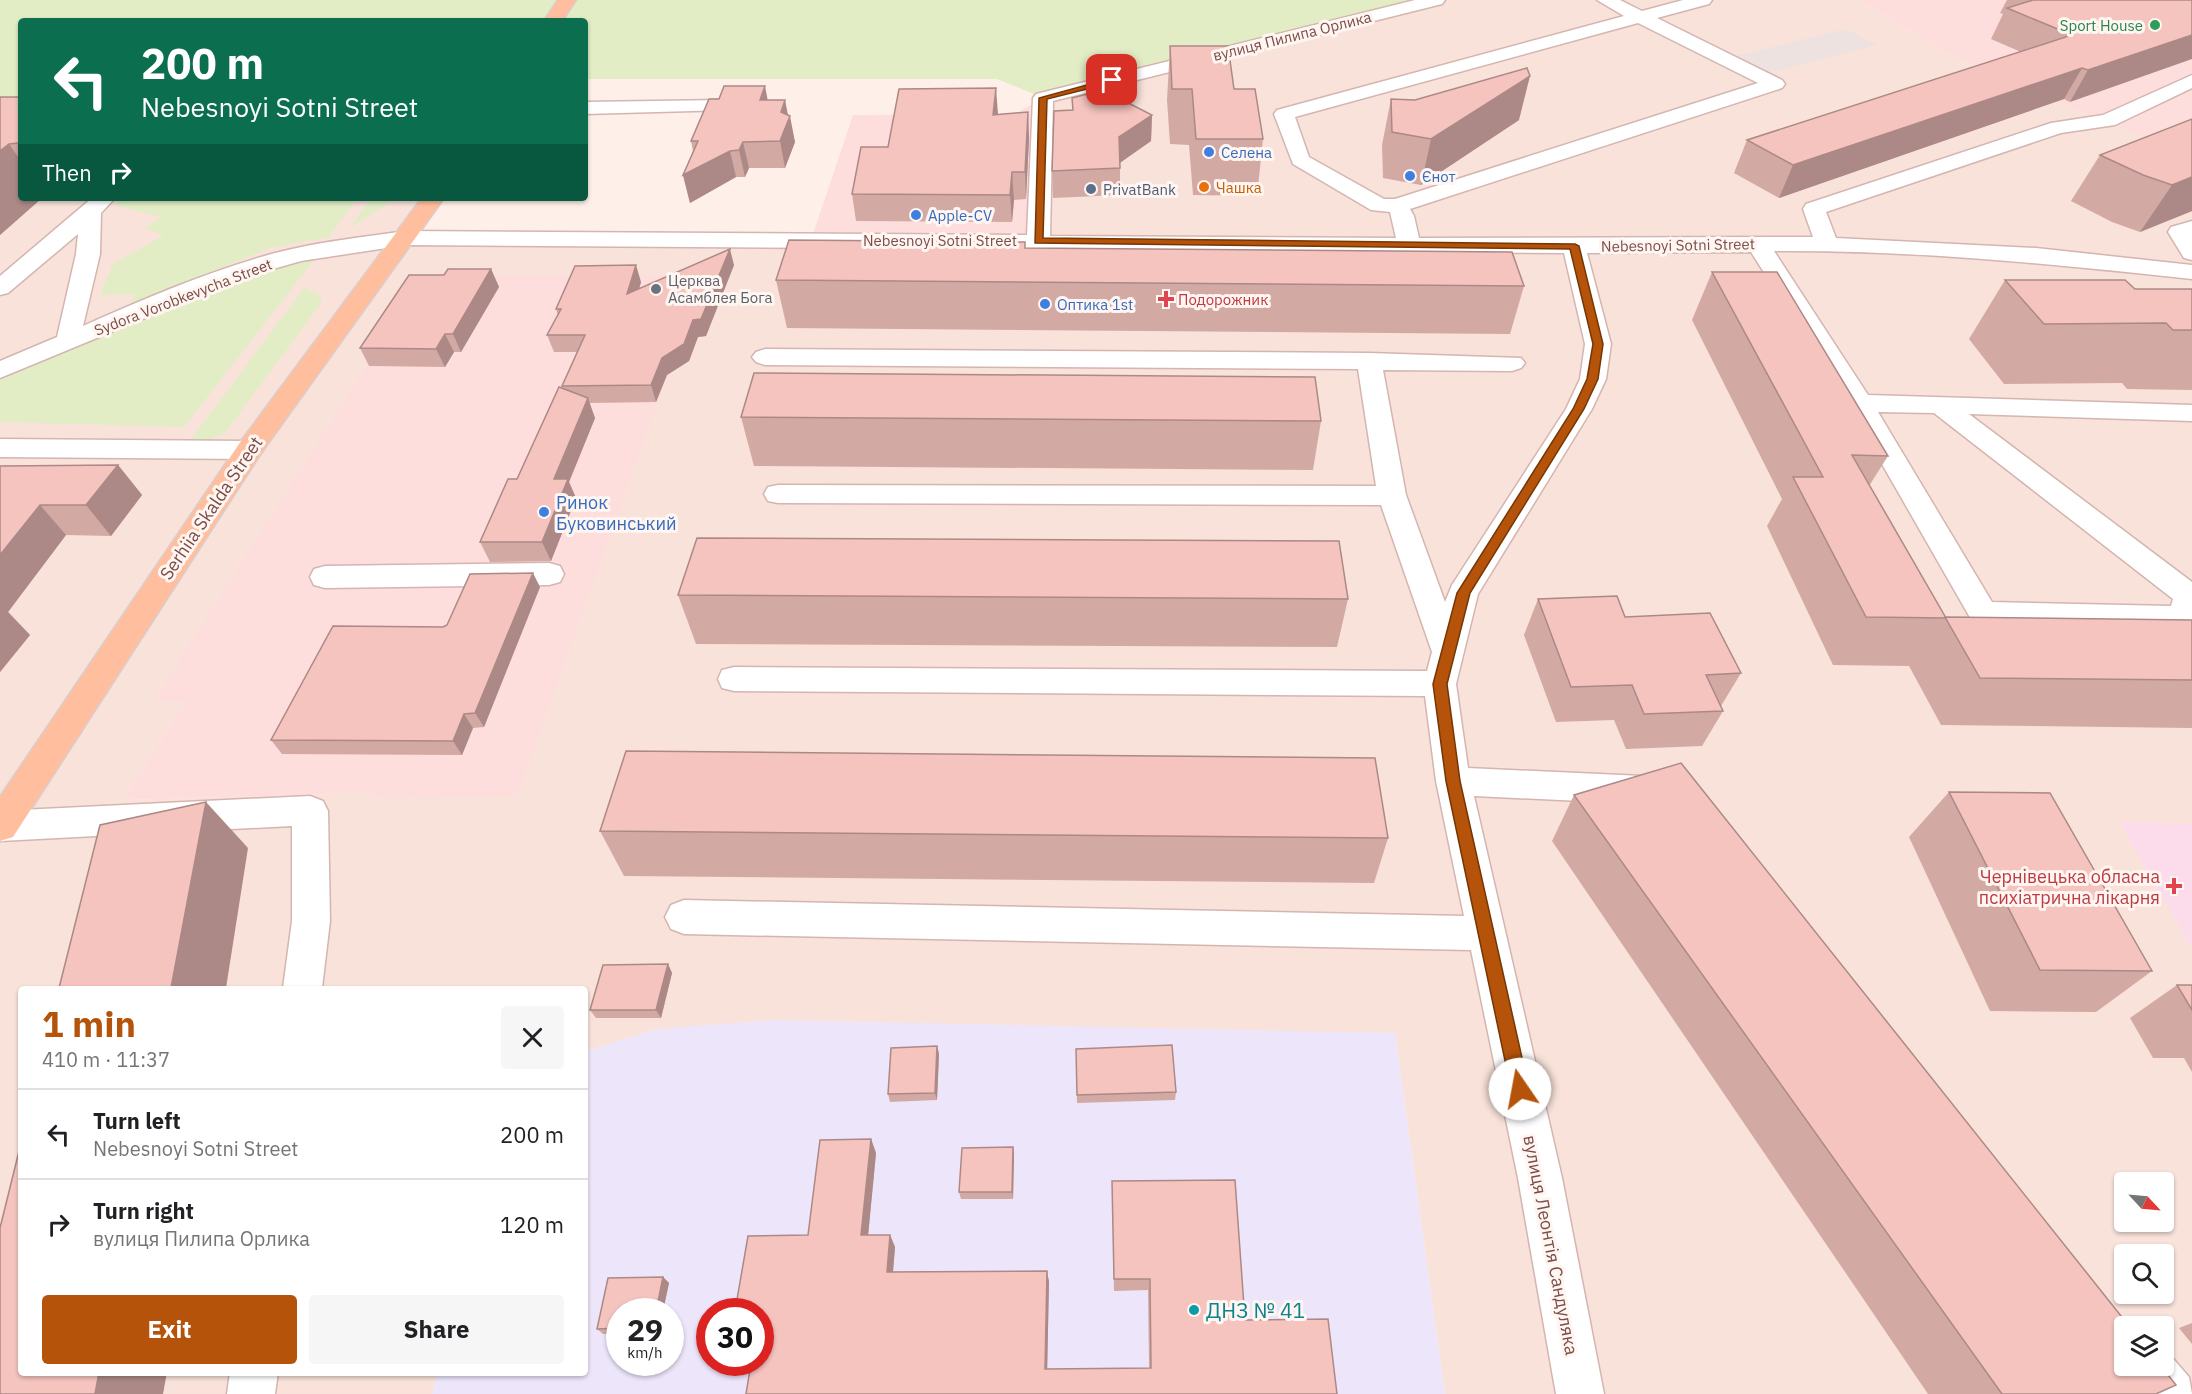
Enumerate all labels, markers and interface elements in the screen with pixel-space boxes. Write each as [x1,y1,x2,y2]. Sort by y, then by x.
street label: вулиця Пилипа Орлика [1211,7,1373,65]
place label: Sport House [2060,16,2143,35]
marker: Sport House [2148,18,2162,32]
text: 200 m [141,36,264,91]
icon: left [42,42,120,120]
pin [1086,54,1137,105]
icon: arrive [1095,63,1128,96]
text: Nebesnoyi Sotni Street [141,89,418,124]
place label: Селена [1221,143,1272,162]
marker: Селена [1202,145,1216,159]
icon: right [104,156,137,189]
text: Then [42,158,92,187]
place label: Єнот [1422,167,1456,186]
marker: Єнот [1403,169,1417,183]
place label: Чашка [1216,178,1262,197]
place label: PrivatBank [1103,180,1176,199]
marker: Чашка [1197,180,1211,194]
marker: PrivatBank [1084,182,1098,196]
place label: Apple-CV [928,206,992,225]
marker: Apple-CV [909,208,923,222]
street label: Nebesnoyi Sotni Street [863,231,1017,250]
street label: Nebesnoyi Sotni Street [1601,234,1755,256]
street label: Sydora Vorobkevycha Street [91,254,275,340]
place label: Церква Асамблея Бога [668,271,773,307]
marker: Церква Асамблея Бога [649,282,663,296]
place label: Подорожник [1178,290,1268,309]
marker: Подорожник [1159,292,1173,306]
place label: Оптика 1st [1057,295,1133,314]
marker: Оптика 1st [1038,297,1052,311]
street label: Serhiia Skalda Street [154,432,268,584]
place label: Ринок Буковинський [556,491,677,535]
marker: Ринок Буковинський [537,505,551,519]
place label: Чернівецька обласна психіатрична лікарня [1979,865,2160,909]
marker: Чернівецька обласна психіатрична лікарня [2165,877,2183,895]
text: 1 min [42,1000,136,1047]
button: close [501,1006,564,1069]
text: 410 m · 11:37 [42,1046,170,1073]
position arrow [1488,1057,1552,1121]
text: Turn left [93,1106,181,1135]
icon: left [42,1118,75,1151]
text: 200 m [500,1120,564,1149]
street label: вулиця Леонтія Сандуляка [1518,1133,1584,1357]
text: Nebesnoyi Sotni Street [93,1135,298,1162]
north arrow [2114,1172,2174,1232]
map controls [2114,1172,2174,1376]
text: Turn right [93,1196,194,1225]
icon: right [42,1208,75,1241]
text: 120 m [500,1210,564,1239]
text: вулиця Пилипа Орлика [93,1225,310,1252]
button: search [2114,1244,2174,1304]
button: Exit [42,1295,297,1364]
button: Share [309,1295,564,1364]
place label: ДНЗ № 41 [1206,1296,1305,1324]
speed limit sign: 30 [696,1298,774,1376]
marker: ДНЗ № 41 [1187,1303,1201,1317]
text: 29 [627,1310,663,1349]
button: layers [2114,1316,2174,1376]
text: km/h [627,1343,663,1362]

